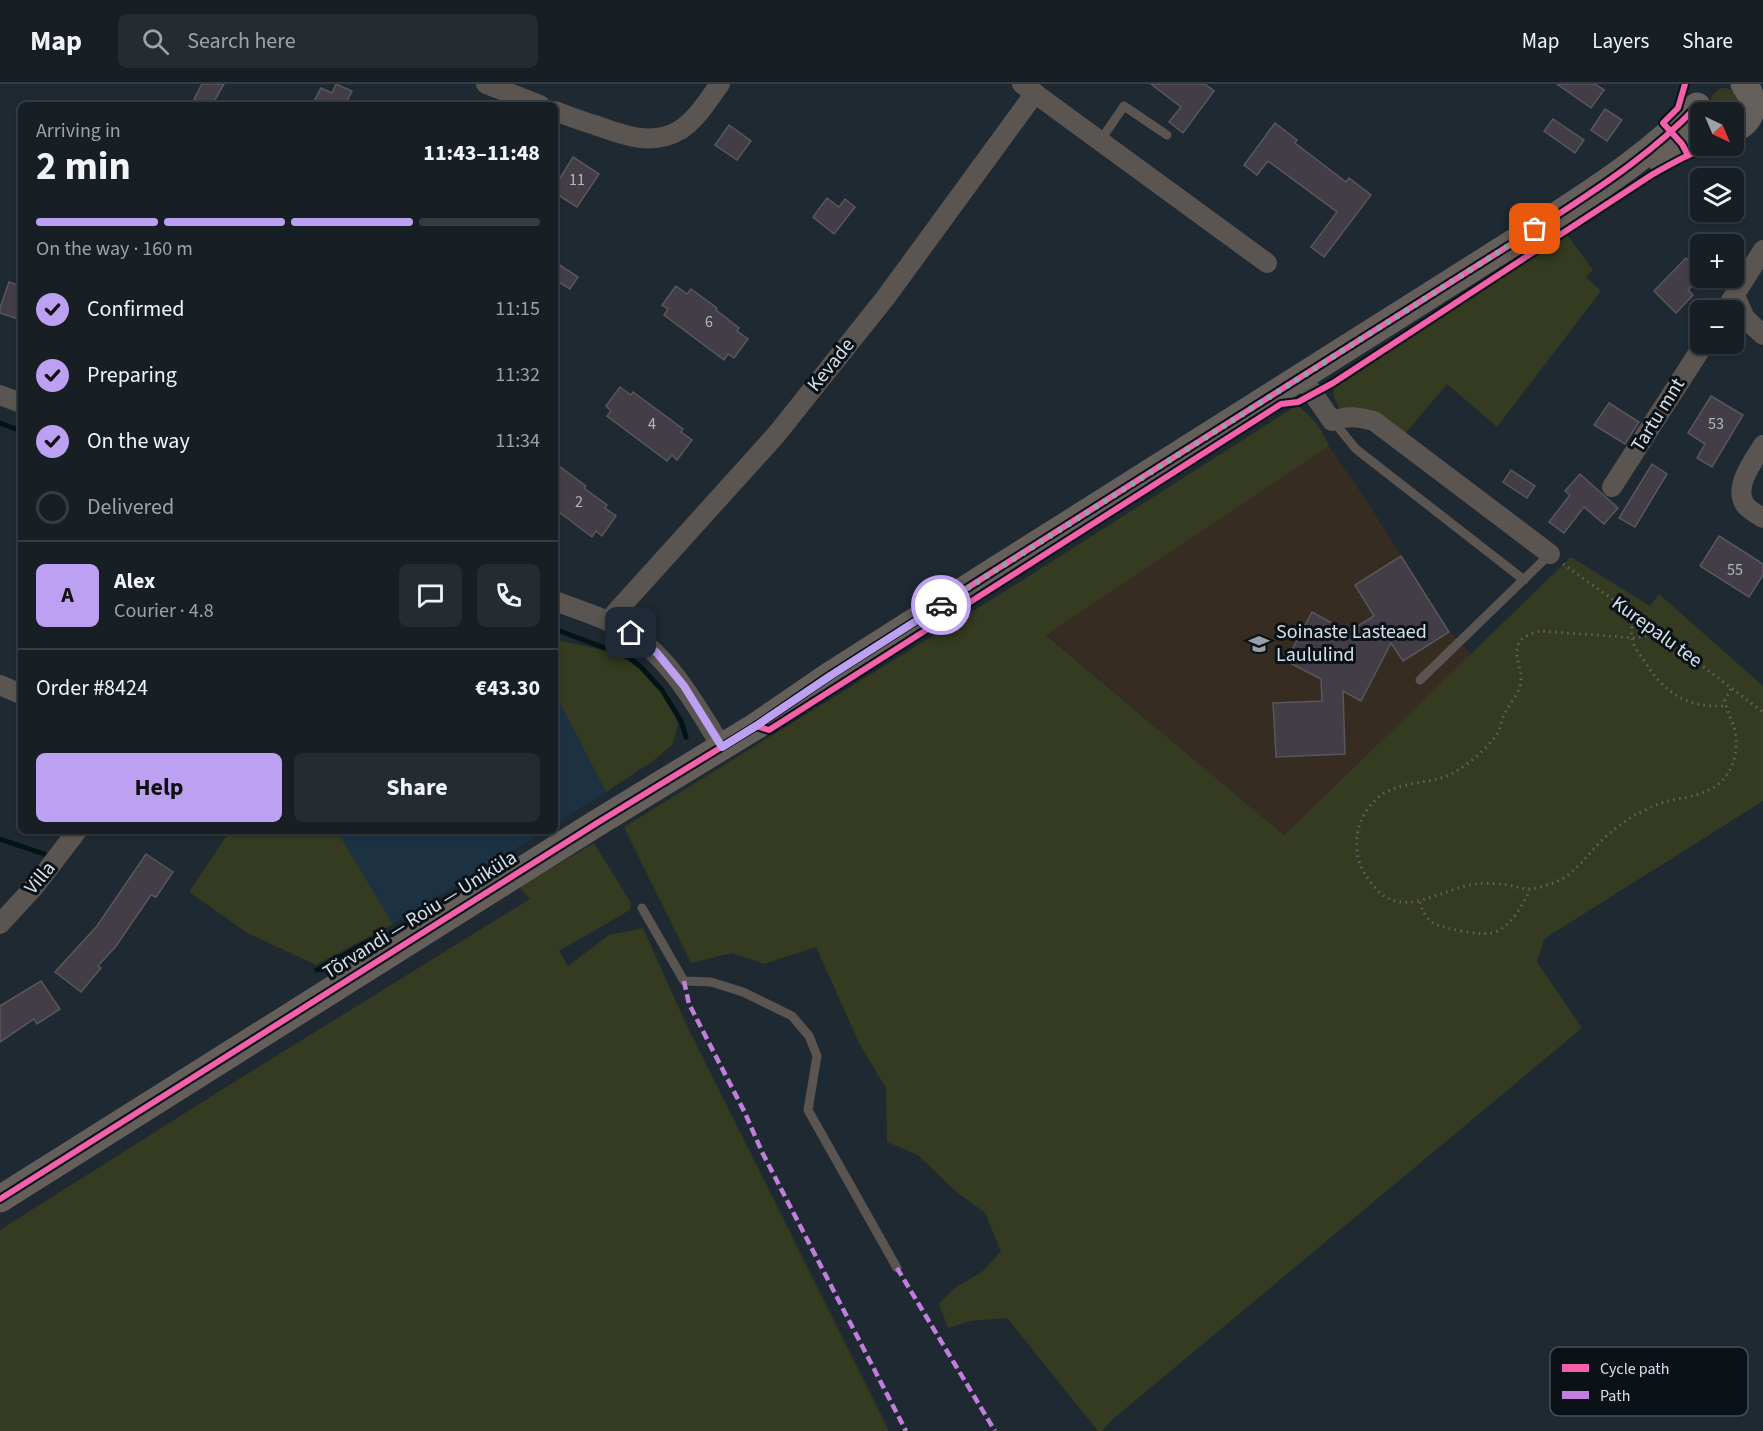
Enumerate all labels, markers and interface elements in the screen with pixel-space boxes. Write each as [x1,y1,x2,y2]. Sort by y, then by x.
search box [118,14,538,68]
text: Map [30,21,82,61]
icon: search [139,25,172,58]
text: Search here [187,25,296,57]
text: Map [1522,26,1559,56]
text: Layers [1592,26,1649,56]
text: Share [1682,26,1733,56]
north arrow [1690,102,1744,156]
map controls [1690,102,1744,354]
text: Arriving in [36,117,121,145]
text: 11:43–11:48 [423,137,540,169]
text: 2 min [36,139,131,195]
button: layers [1690,168,1744,222]
house number: 11 [569,169,585,191]
pin [1509,203,1560,254]
icon: bag [1518,212,1551,245]
button: + [1690,234,1744,288]
text: On the way · 160 m [36,235,193,263]
icon: check [36,293,69,326]
text: Confirmed [87,293,184,325]
text: 11:15 [495,295,540,323]
button: − [1690,300,1744,354]
house number: 6 [705,311,713,333]
street label: Kevade [801,332,861,398]
icon: check [36,359,69,392]
text: Preparing [87,359,177,391]
text: 11:32 [495,361,540,389]
street label: Tartu mnt [1624,373,1692,457]
house number: 4 [648,413,656,435]
house number: 53 [1708,413,1724,435]
icon: check [36,425,69,458]
text: On the way [87,425,190,457]
text: 11:34 [495,427,540,455]
text: Delivered [87,491,174,523]
house number: 2 [575,491,583,513]
house number: 55 [1727,559,1743,581]
button: chat [399,564,462,627]
button: phone [477,564,540,627]
text: Alex [114,565,155,597]
courier [911,575,971,635]
text: A [61,579,74,611]
icon: car [925,589,958,622]
street label: Kurepalu tee [1606,590,1708,675]
text: Courier · 4.8 [114,597,214,625]
pin [605,607,656,658]
icon: home [614,616,647,649]
place label: Soinaste Lasteaed Laululind [1276,618,1427,669]
school or university icon: Soinaste Lasteaed Laululind [1247,632,1271,656]
text: Order #8424 [36,672,148,704]
text: €43.30 [475,672,540,704]
button: Help [36,753,282,822]
button: Share [294,753,540,822]
street label: Tõrvandi — Roiu — Uniküla [318,844,522,986]
street label: Villa [18,855,62,901]
legend [1550,1347,1748,1416]
text: Cycle path [1600,1358,1669,1380]
text: Path [1600,1385,1630,1407]

